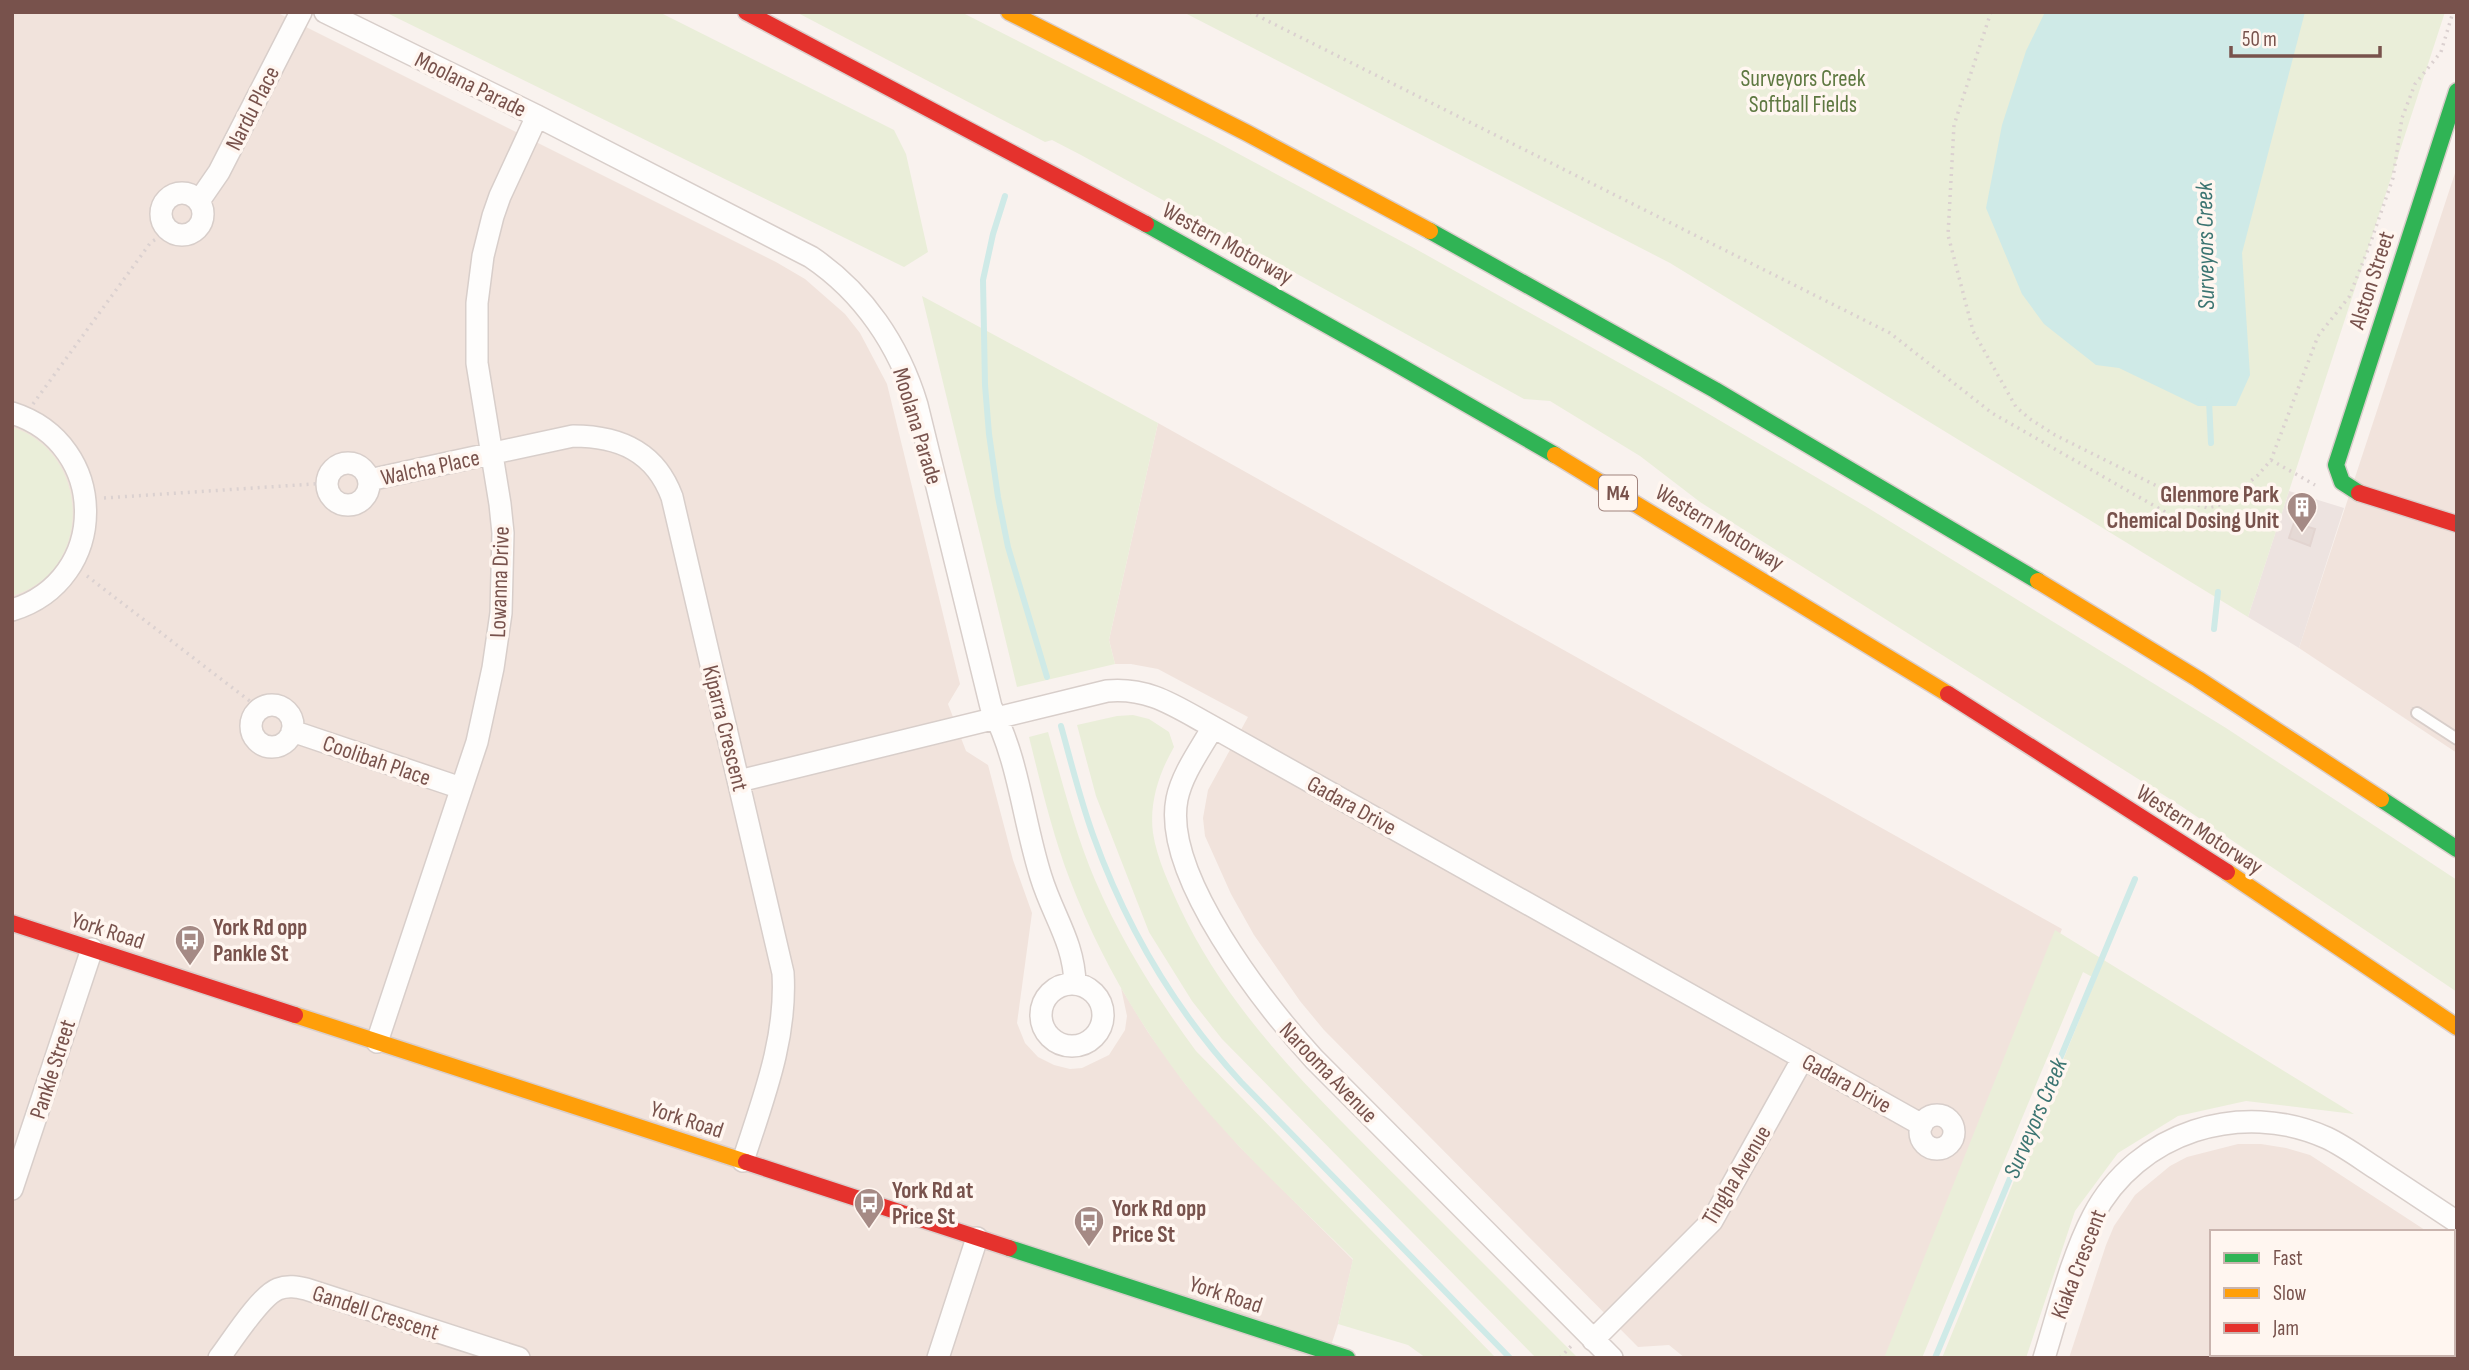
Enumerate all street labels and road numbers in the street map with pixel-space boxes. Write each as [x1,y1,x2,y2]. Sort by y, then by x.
street label: Moolana Parade [410,46,531,124]
street label: Nardu Place [220,62,286,155]
street label: Western Motorway [1157,196,1298,291]
street label: Alston Street [2343,228,2401,334]
street label: Moolana Parade [886,365,948,488]
street label: Walcha Place [378,444,482,492]
road number: M4 [1599,476,1637,510]
street label: Western Motorway [1650,479,1789,577]
street label: Lowanna Drive [484,526,516,638]
street label: Kiparra Crescent [696,662,754,794]
street label: Coolibah Place [319,729,434,792]
street label: Gadara Drive [1302,770,1401,842]
street label: Western Motorway [2131,779,2268,881]
street label: York Road [68,906,148,956]
street label: Pankle Street [24,1016,82,1122]
street label: Narooma Avenue [1273,1016,1383,1129]
street label: Gadara Drive [1797,1048,1896,1120]
street label: York Road [647,1095,727,1145]
street label: Tingha Avenue [1696,1121,1778,1230]
street label: Kiaka Crescent [2045,1206,2113,1323]
street label: York Road [1186,1270,1266,1320]
street label: Gandell Crescent [309,1279,442,1347]

